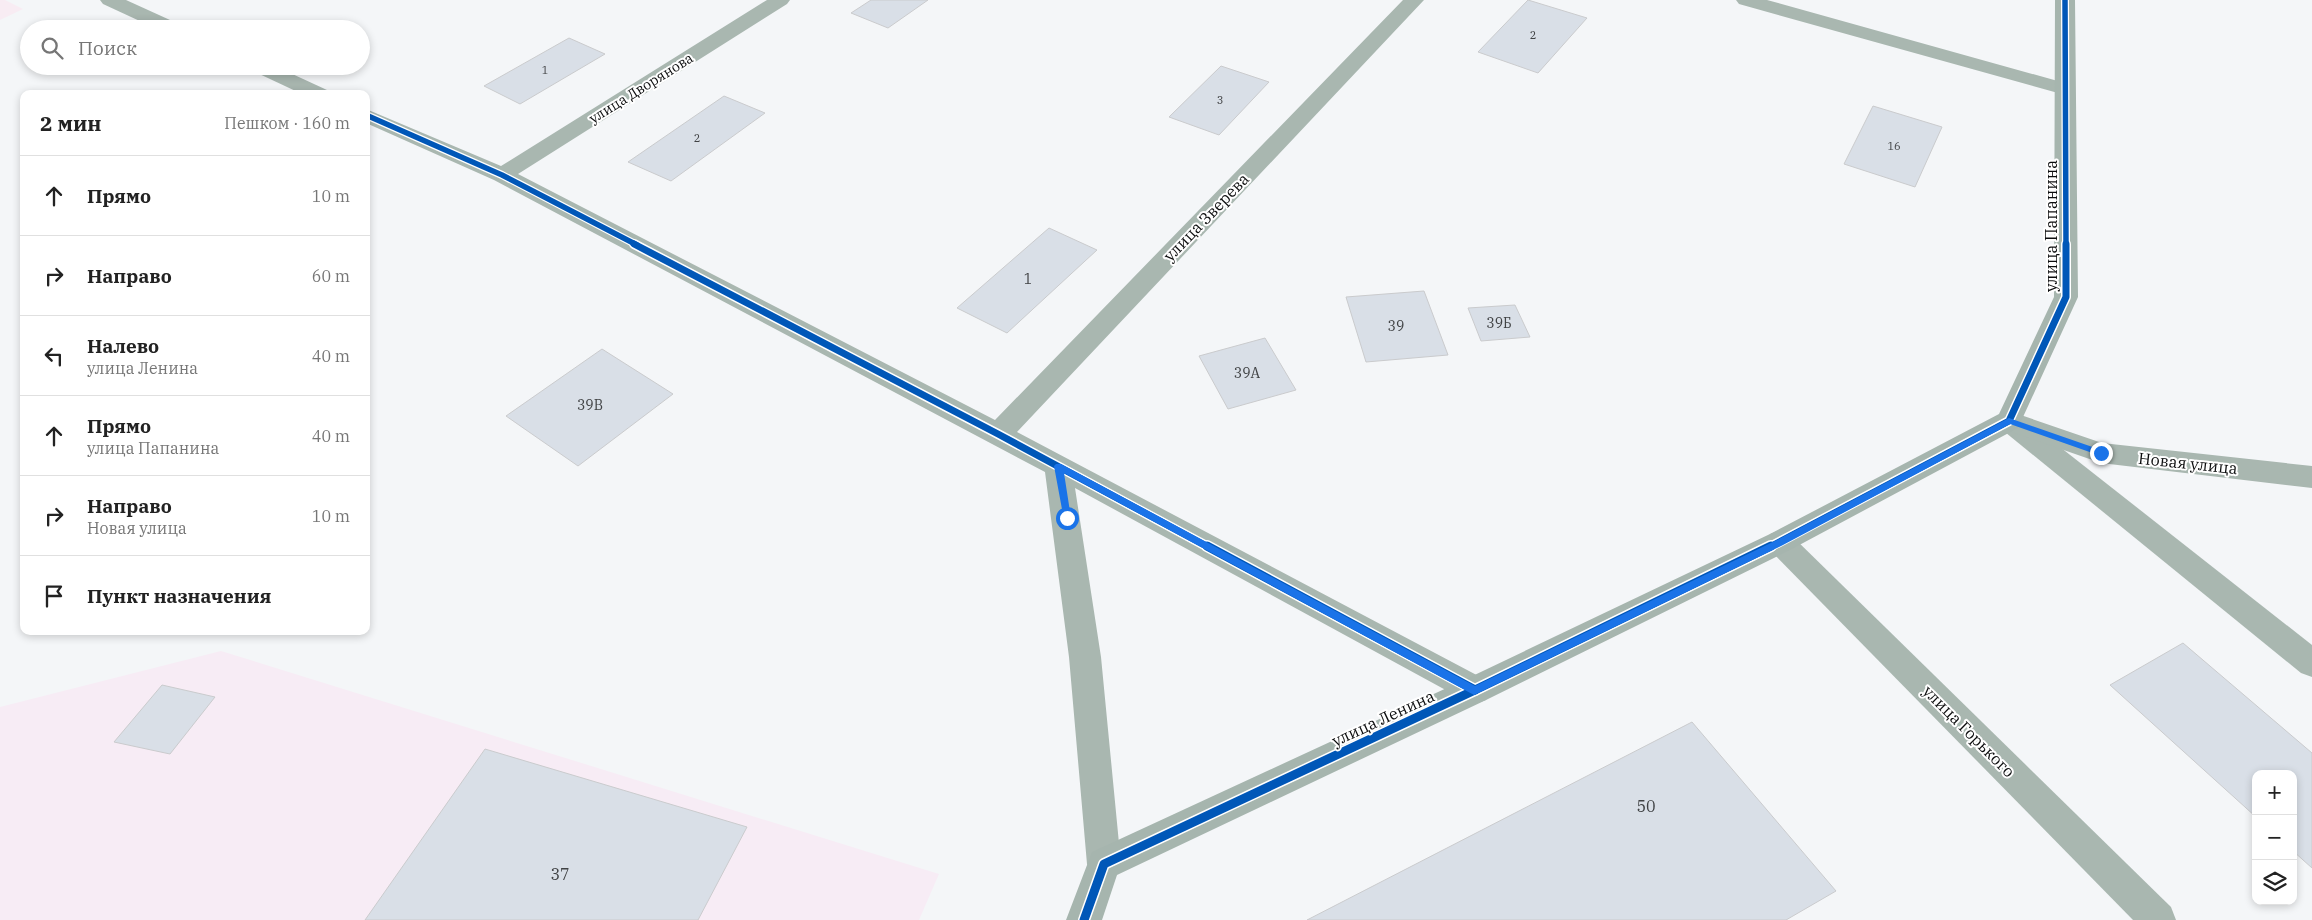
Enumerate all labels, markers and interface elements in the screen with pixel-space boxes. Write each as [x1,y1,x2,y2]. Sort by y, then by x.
search box [20,20,370,75]
house number: 2 [1530,28,1536,42]
icon: search [38,34,66,62]
text: Поиск [78,36,137,60]
street label: улица Дворянова [586,49,697,127]
house number: 1 [542,63,548,77]
house number: 3 [1217,93,1223,107]
text: 2 мин [40,109,102,137]
text: Пешком · 160 m [224,113,350,133]
house number: 2 [694,131,700,145]
house number: 16 [1887,139,1901,153]
street label: улица Папанина [2041,160,2061,292]
street label: улица Зверева [1159,169,1253,265]
icon: ahead [40,182,68,210]
text: Прямо [87,184,151,208]
text: 10 m [312,186,350,206]
icon: right [40,262,68,290]
text: Направо [87,264,172,288]
text: 60 m [312,266,350,286]
house number: 1 [1024,270,1032,288]
house number: 39Б [1486,314,1512,332]
house number: 39 [1388,317,1404,335]
text: Налево [87,334,159,358]
icon: left [40,342,68,370]
text: 40 m [312,346,350,366]
text: улица Ленина [87,358,198,378]
house number: 39А [1234,364,1261,382]
house number: 39В [577,396,603,414]
text: Прямо [87,414,151,438]
icon: ahead [40,422,68,450]
text: 40 m [312,426,350,446]
text: улица Папанина [87,438,219,458]
route end [2090,442,2113,465]
street label: Новая улица [2137,448,2239,478]
text: Направо [87,494,172,518]
icon: right [40,502,68,530]
text: 10 m [312,506,350,526]
route start [1056,507,1079,530]
text: Новая улица [87,518,187,538]
icon: arrive [40,582,68,610]
text: Пункт назначения [87,584,271,608]
street label: улица Горького [1919,681,2019,781]
street label: улица Ленина [1328,685,1438,751]
map controls [2252,770,2297,905]
button: + [2252,770,2297,815]
house number: 50 [1636,796,1656,816]
button: − [2252,815,2297,860]
button: layers [2252,860,2297,905]
house number: 37 [550,864,570,884]

